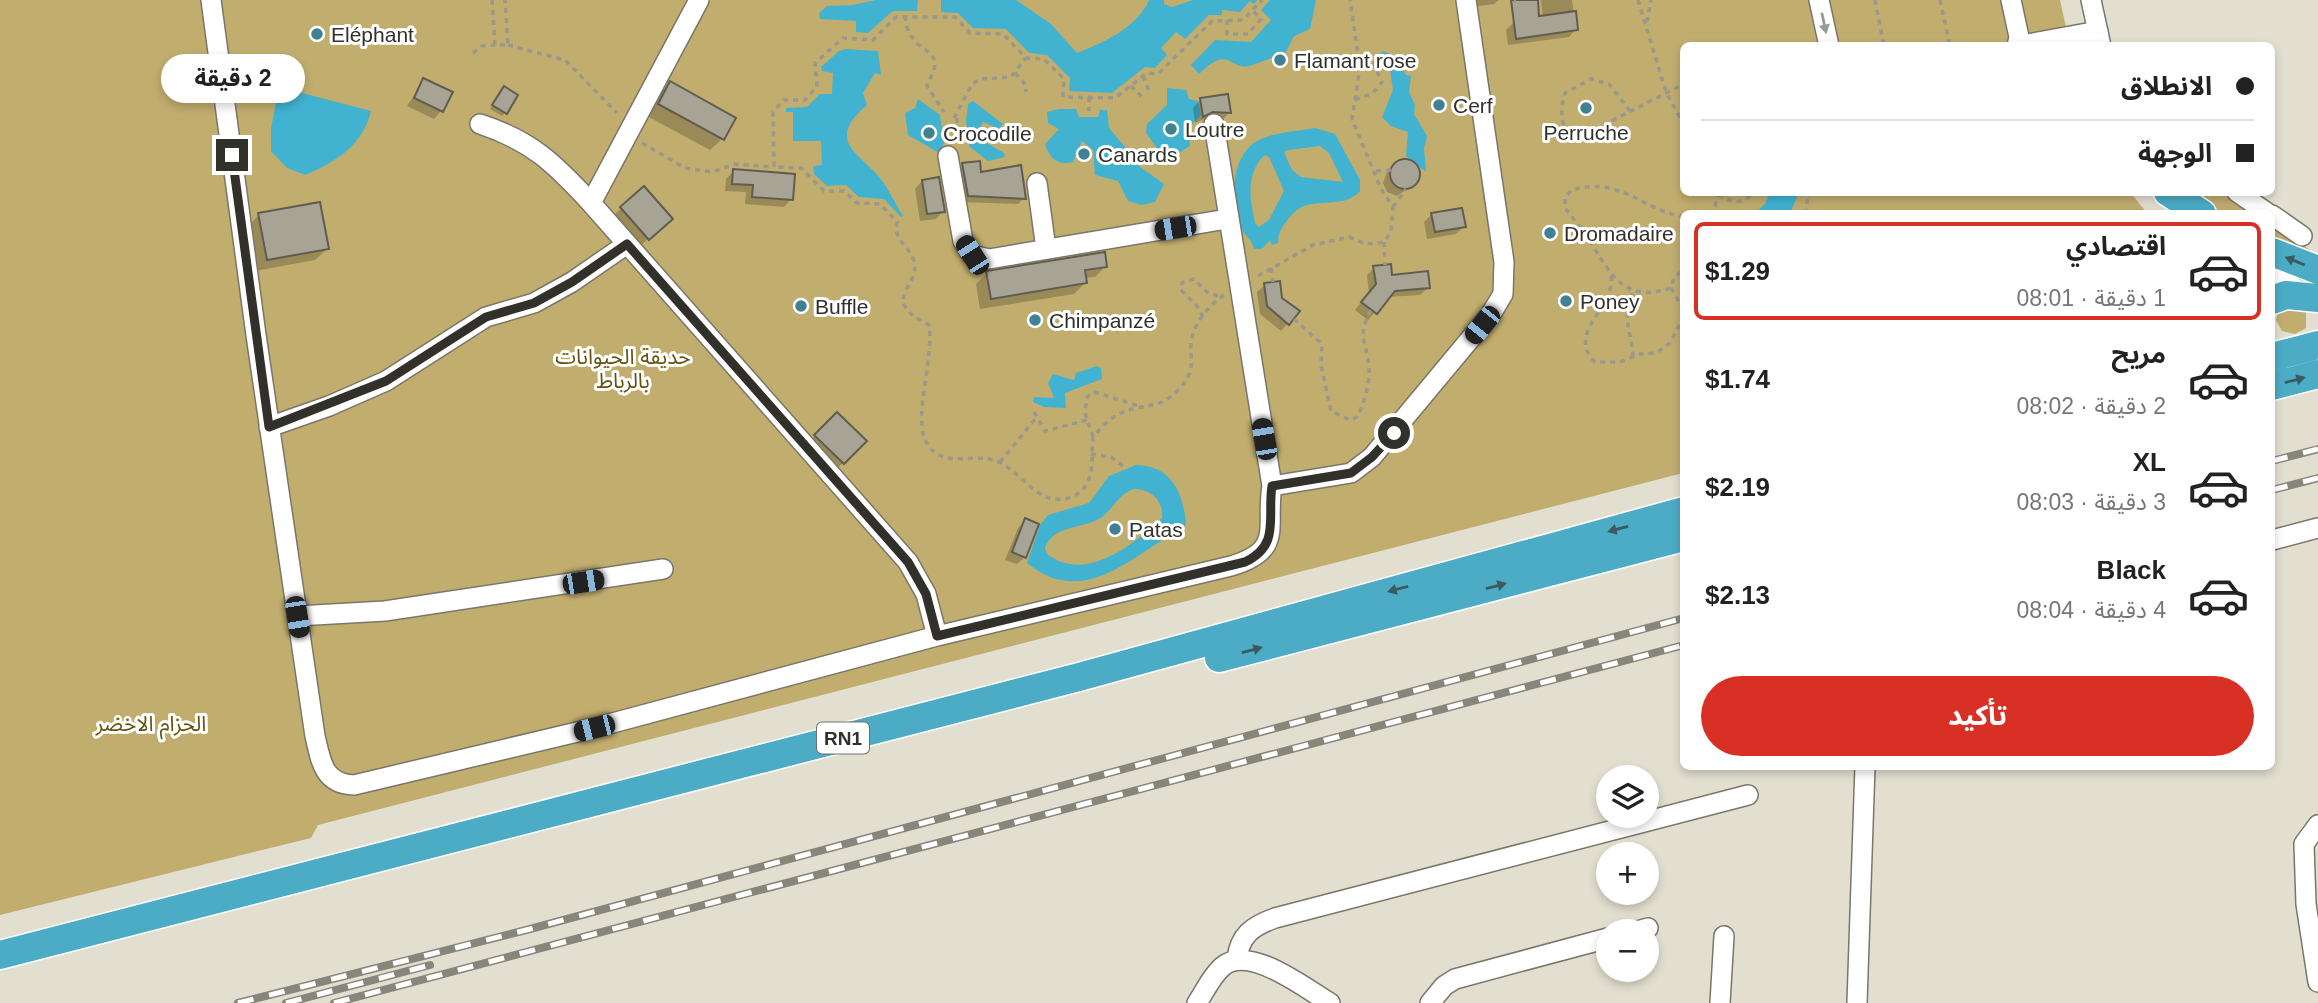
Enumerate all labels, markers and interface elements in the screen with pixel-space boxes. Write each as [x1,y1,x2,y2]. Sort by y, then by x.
one-way arrow [1819,12,1830,34]
place label: Eléphant [331,23,414,46]
marker: Eléphant [309,26,325,42]
place label: Flamant rose [1294,49,1417,72]
marker: Flamant rose [1272,52,1288,68]
callout: 2 دقيقة [160,54,304,102]
text: 2 دقيقة [194,65,272,91]
text: الانطلاق [2121,71,2212,101]
place label: Cerf [1453,94,1493,117]
marker: Cerf [1431,97,1447,113]
marker: Perruche [1578,100,1594,116]
place label: Loutre [1185,118,1245,141]
marker: Loutre [1163,121,1179,137]
place label: Perruche [1543,121,1629,144]
place label: Crocodile [943,122,1032,145]
marker: Crocodile [921,125,937,141]
text: الوجهة [2138,138,2212,168]
route end [216,139,248,171]
place label: Canards [1098,143,1177,166]
marker: Canards [1076,146,1092,162]
car [1153,214,1198,242]
place label: Dromadaire [1564,222,1674,245]
marker: Dromadaire [1542,225,1558,241]
text: اقتصادي [2066,231,2166,261]
car [952,232,993,278]
icon: car [2187,240,2250,303]
text: $1.29 [1705,256,1770,286]
one-way arrow [2284,256,2305,267]
text: 1 دقيقة · 08:01 [2016,285,2166,311]
place label: Poney [1580,290,1640,313]
marker: Poney [1558,293,1574,309]
place label: Buffle [815,295,868,318]
marker: Buffle [793,298,809,314]
car [1461,302,1504,348]
place label: Chimpanzé [1049,309,1155,332]
marker: Chimpanzé [1027,312,1043,328]
text: مريح [2111,339,2166,369]
park label: حديقة الحيوانات بالرباط [555,345,691,393]
icon: car [2187,348,2250,411]
text: $1.74 [1705,364,1770,394]
one-way arrow [2284,374,2306,385]
text: 2 دقيقة · 08:02 [2016,393,2166,419]
car [1251,416,1278,462]
route start [1378,417,1410,449]
text: XL [2133,447,2166,477]
icon: car [2187,456,2250,519]
text: $2.19 [1705,472,1770,502]
text: 3 دقيقة · 08:03 [2016,489,2166,515]
place label: Patas [1129,518,1183,541]
marker: Patas [1107,521,1123,537]
one-way arrow [1607,524,1628,534]
text: Black [2097,555,2166,585]
icon: car [2187,564,2250,627]
car [561,568,606,596]
one-way arrow [1485,580,1507,591]
text: $2.13 [1705,580,1770,610]
one-way arrow [1387,584,1409,595]
car [284,595,311,639]
text: 4 دقيقة · 08:04 [2016,597,2166,623]
one-way arrow [1241,644,1263,655]
button: تأكيد [1701,676,2254,756]
park label: الحزام الاخضر [95,712,206,740]
car [572,713,617,743]
road number: RN1 [817,722,869,754]
map controls [1596,765,1659,982]
button: layers [1596,765,1659,828]
button: + [1596,842,1659,905]
button: − [1596,919,1659,982]

